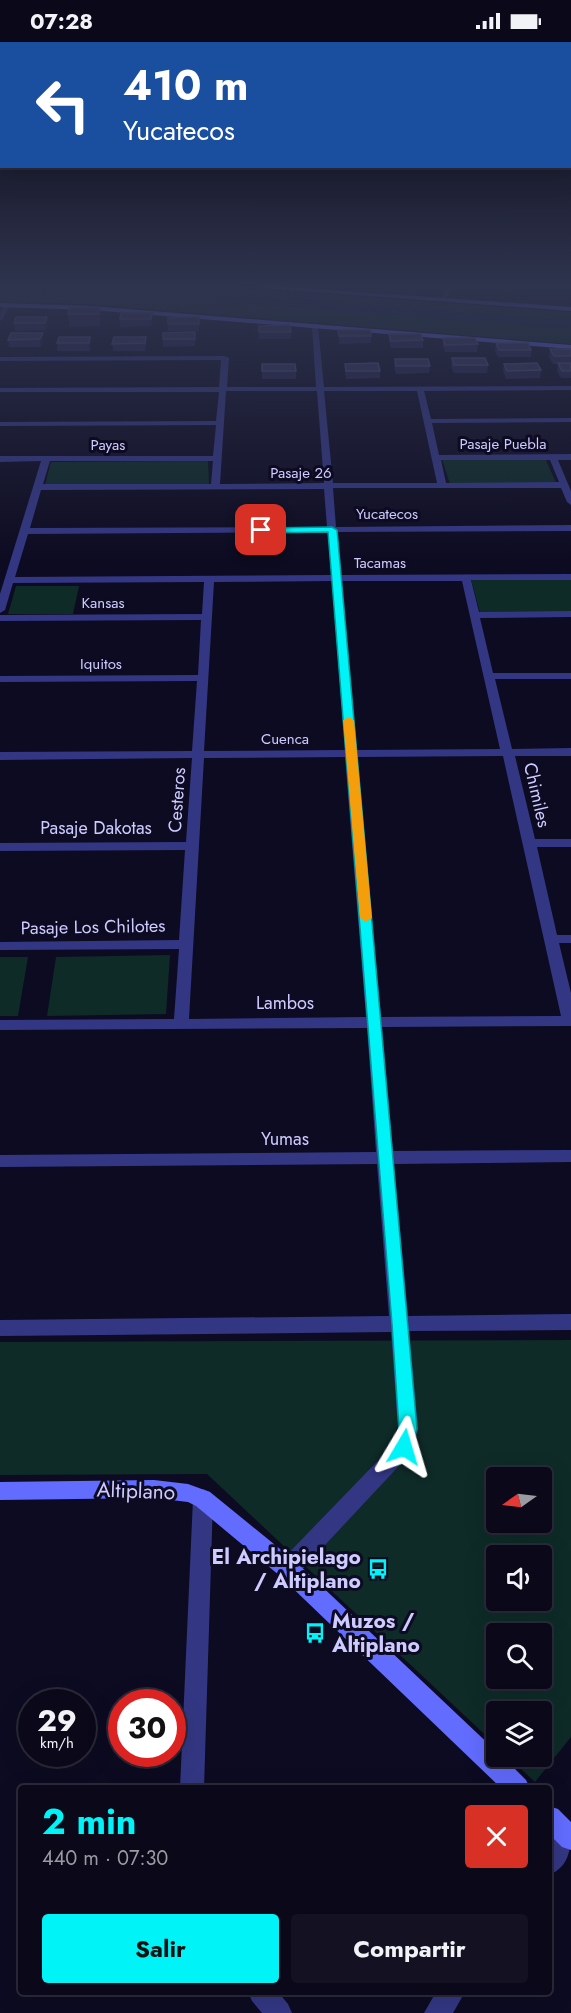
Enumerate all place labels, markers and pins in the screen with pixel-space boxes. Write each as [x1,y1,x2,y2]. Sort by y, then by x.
pin [235,504,286,555]
place label: El Archipielago / Altiplano [212,1542,361,1596]
bus stop icon: El Archipielago / Altiplano [366,1557,390,1581]
place label: Muzos / Altiplano [331,1606,420,1660]
bus stop icon: Muzos / Altiplano [303,1621,327,1645]

